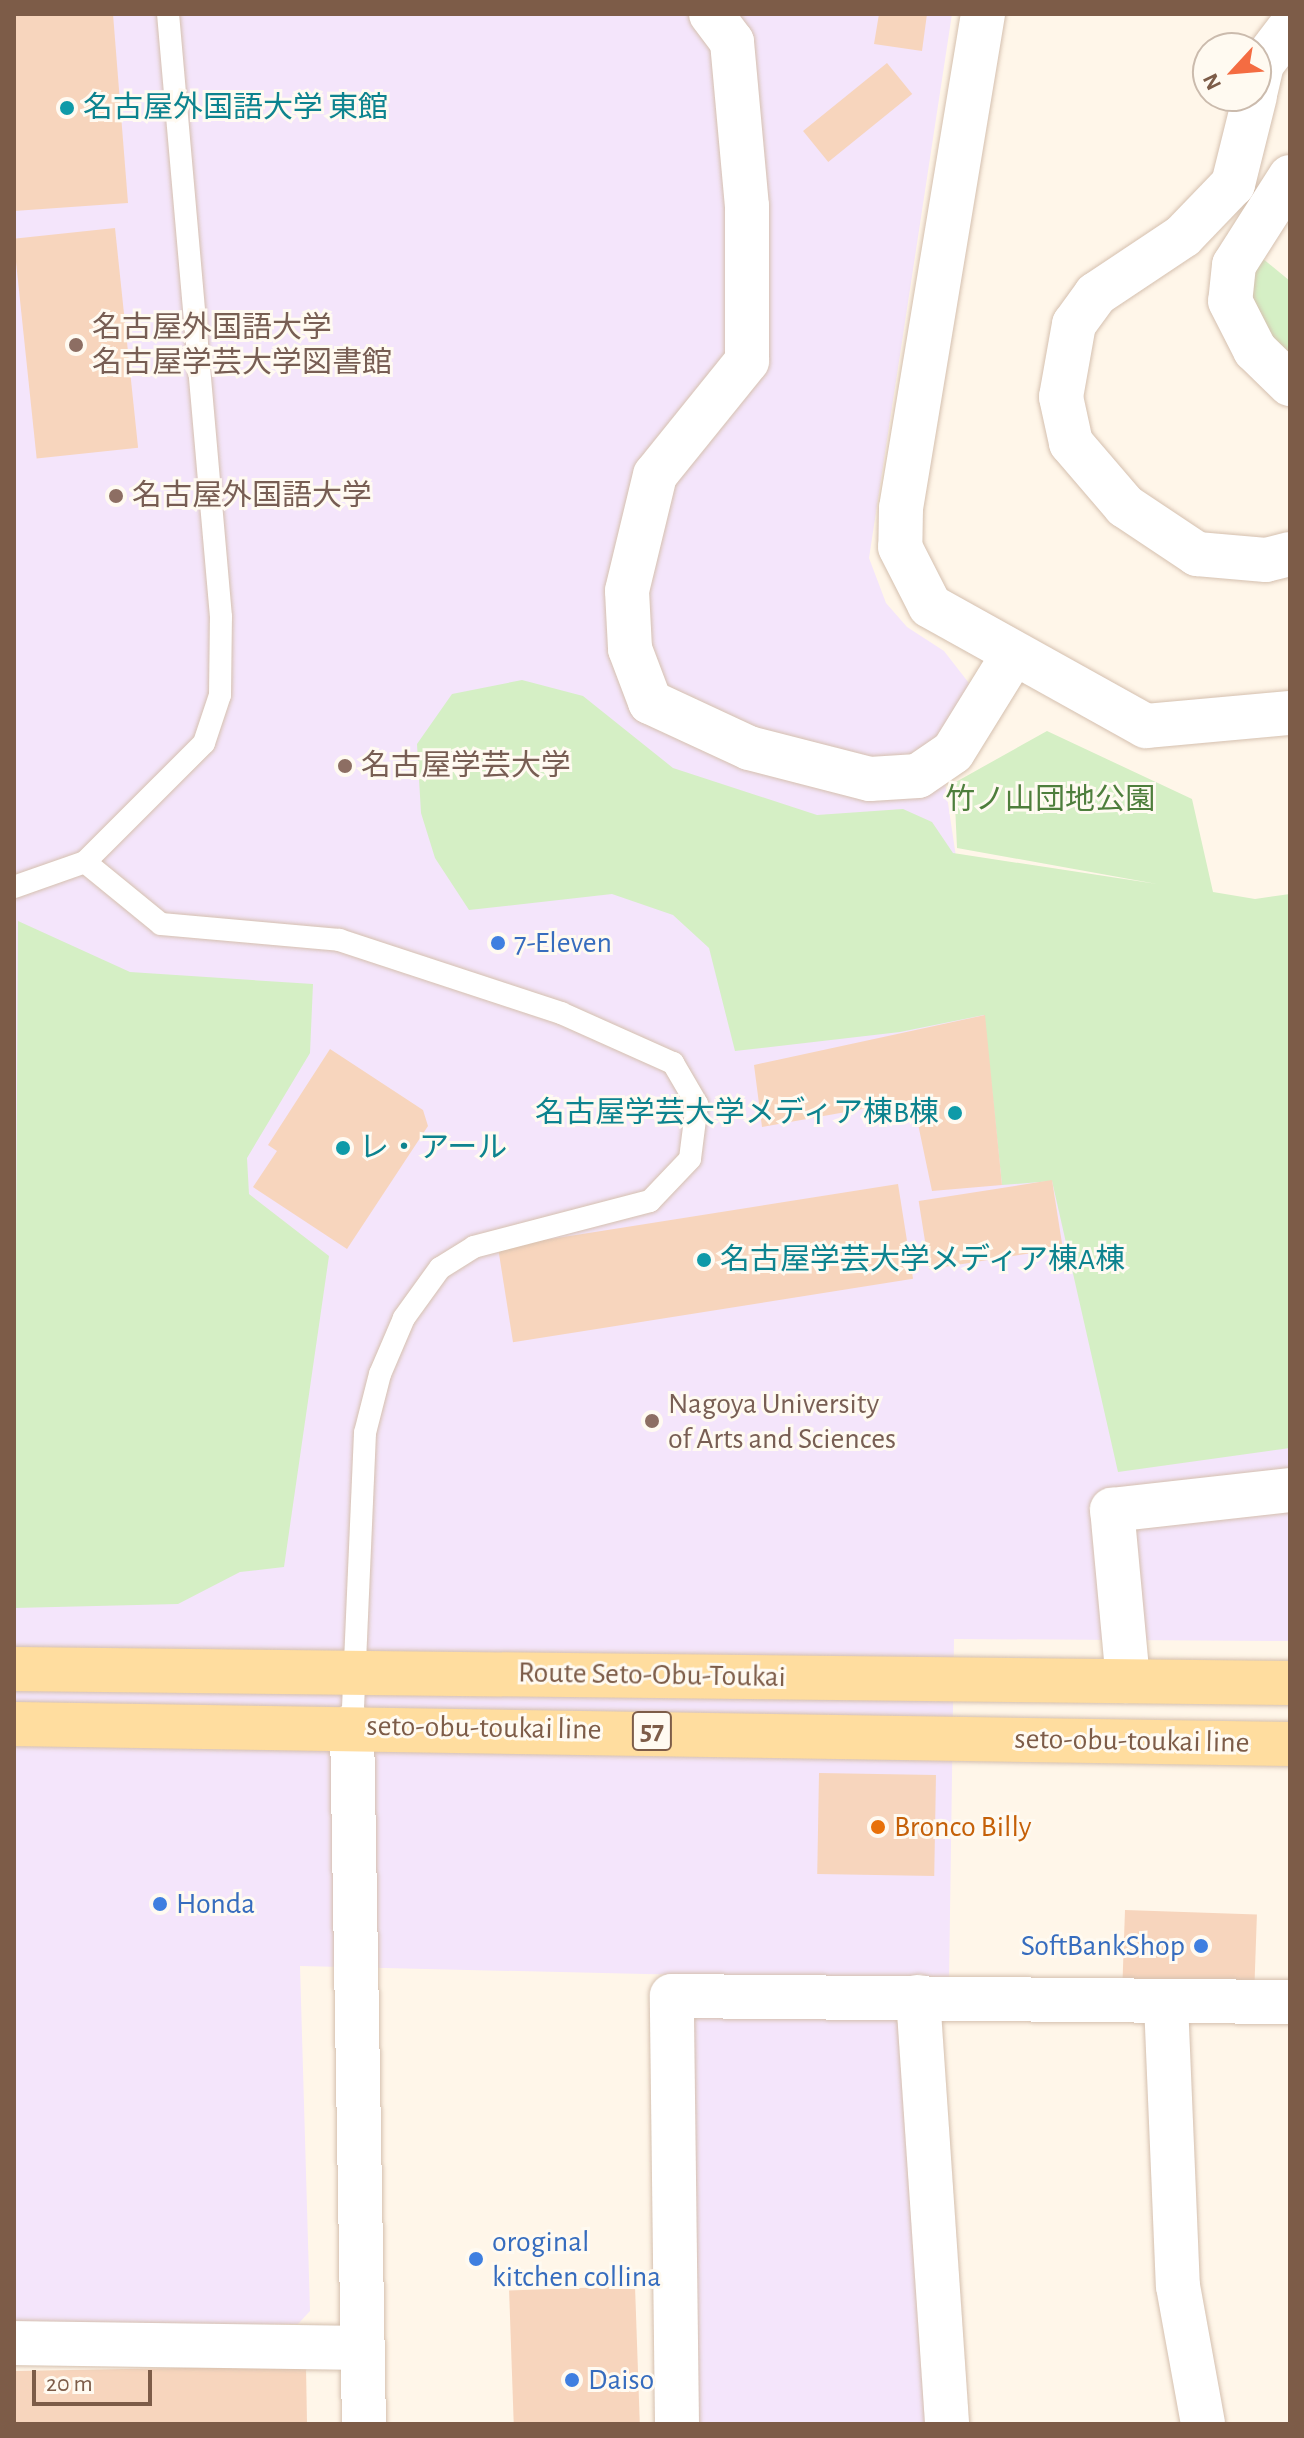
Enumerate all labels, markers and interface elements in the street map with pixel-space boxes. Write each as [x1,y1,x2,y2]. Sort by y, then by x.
north arrow [1192,32,1272,112]
text: N [1199,70,1225,93]
place label: 名古屋外国語大学 東館 [83,90,388,126]
marker: 名古屋外国語大学 東館 [58,99,76,117]
place label: 名古屋外国語大学 名古屋学芸大学図書館 [92,310,392,380]
marker: 名古屋外国語大学 名古屋学芸大学図書館 [67,336,85,354]
place label: 名古屋外国語大学 [132,478,372,514]
marker: 名古屋外国語大学 [107,487,125,505]
place label: 名古屋学芸大学 [361,748,571,784]
marker: 名古屋学芸大学 [336,757,354,775]
park label: 竹ノ山団地公園 [945,782,1155,818]
place label: 7-Eleven [514,925,612,961]
marker: 7-Eleven [489,934,507,952]
place label: 名古屋学芸大学メディア棟B棟 [533,1095,939,1131]
marker: 名古屋学芸大学メディア棟B棟 [946,1104,964,1122]
place label: レ・アール [359,1130,507,1166]
marker: レ・アール [334,1139,352,1157]
place label: 名古屋学芸大学メディア棟A棟 [720,1242,1127,1278]
marker: 名古屋学芸大学メディア棟A棟 [695,1251,713,1269]
place label: Nagoya University of Arts and Sciences [668,1386,896,1456]
marker: Nagoya University of Arts and Sciences [643,1412,661,1430]
street label: Route Seto-Obu-Toukai [518,1655,786,1695]
road number: 57 [630,1707,674,1755]
street label: seto-obu-toukai line [366,1708,602,1748]
street label: seto-obu-toukai line [1014,1721,1250,1761]
place label: Bronco Billy [894,1809,1032,1845]
marker: Bronco Billy [869,1818,887,1836]
place label: Honda [176,1886,255,1922]
marker: Honda [151,1895,169,1913]
place label: SoftBankShop [1021,1928,1185,1964]
marker: SoftBankShop [1192,1937,1210,1955]
place label: oroginal kitchen collina [492,2224,661,2294]
marker: oroginal kitchen collina [467,2250,485,2268]
scale bar [36,2354,156,2404]
place label: Daiso [588,2362,654,2398]
marker: Daiso [563,2371,581,2389]
text: 20 m [46,2372,93,2396]

